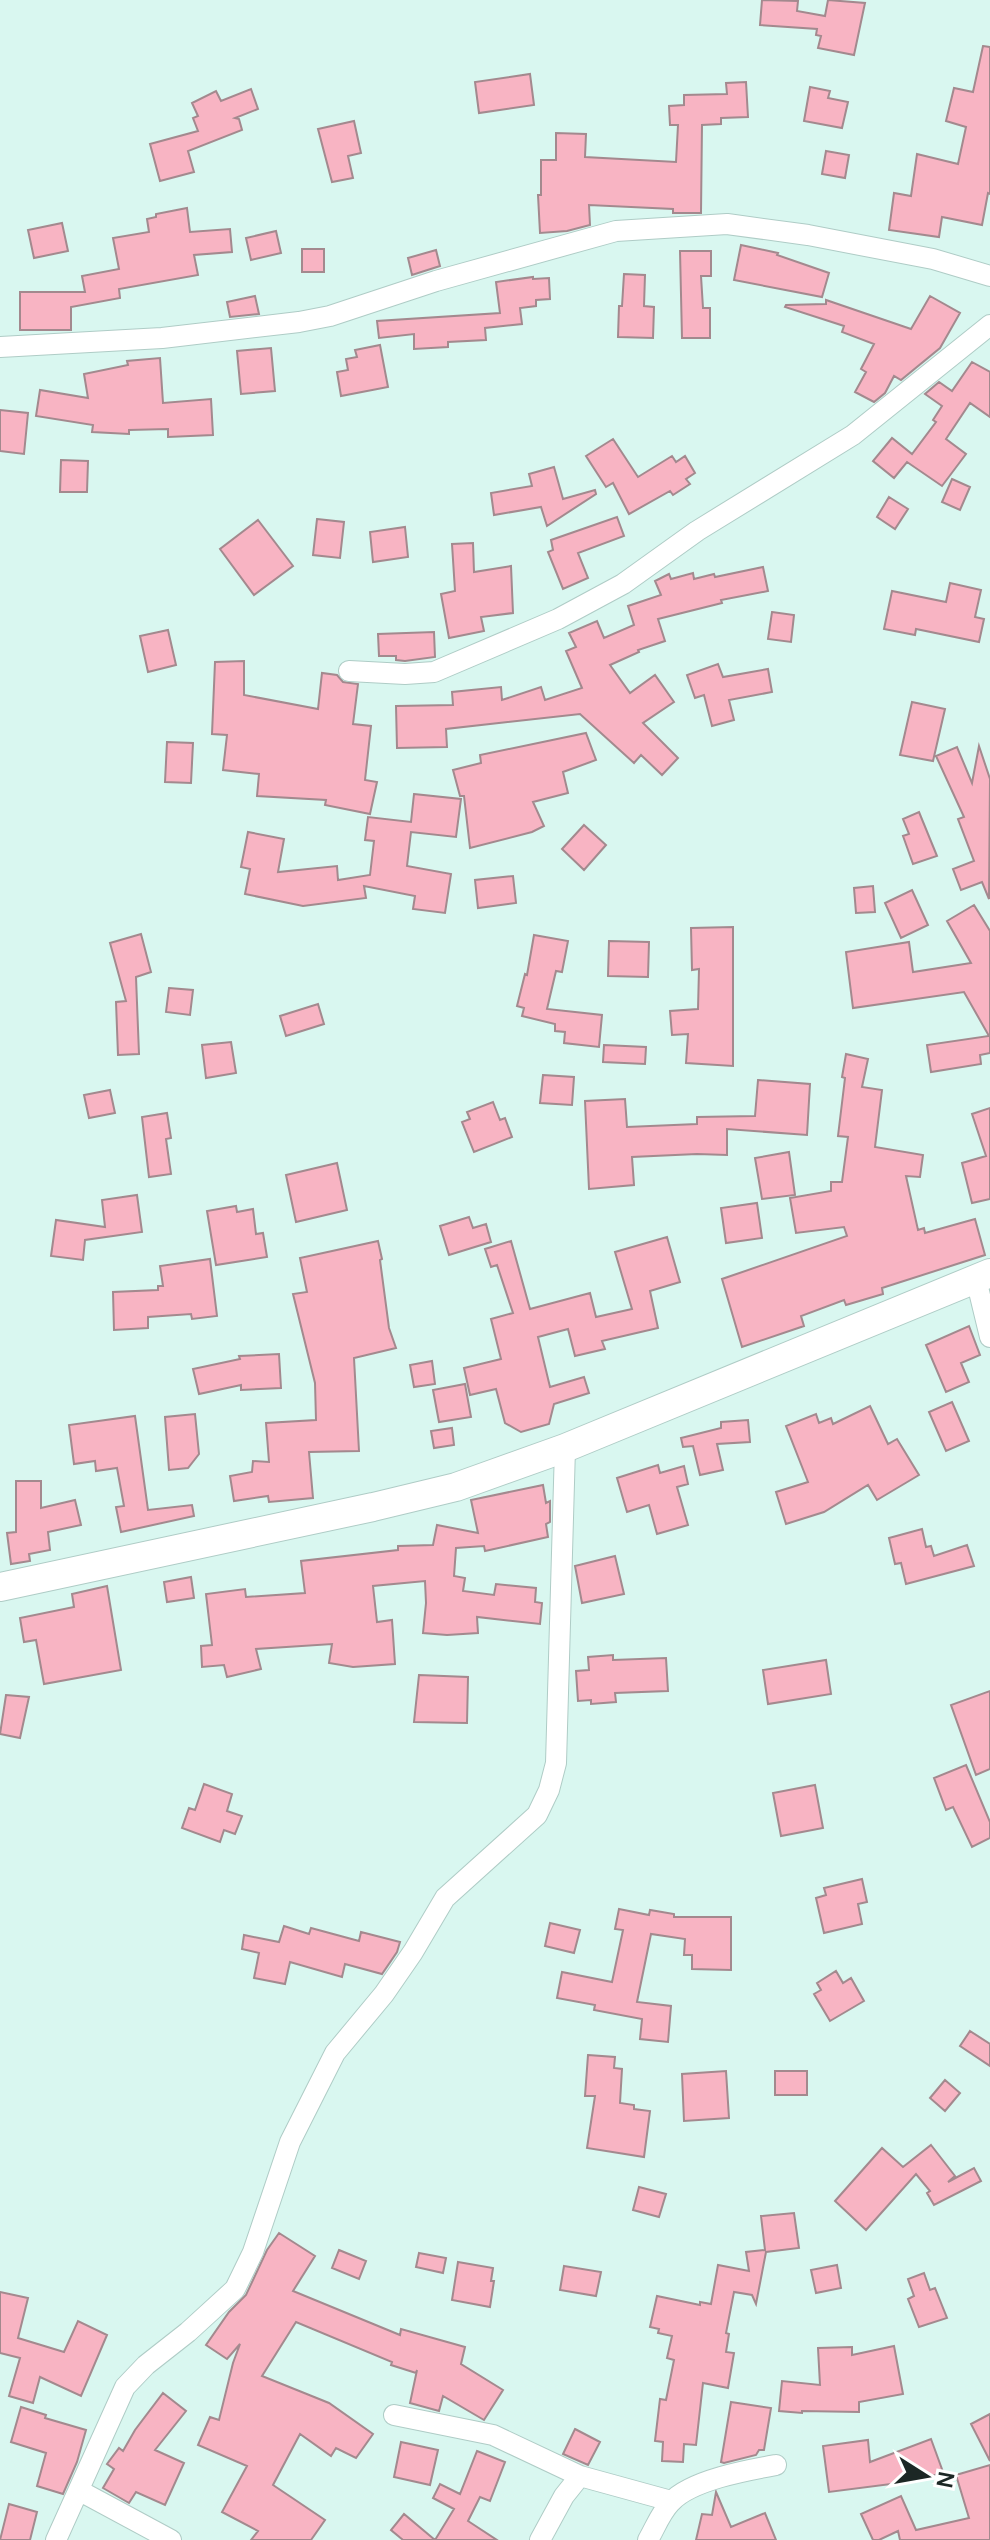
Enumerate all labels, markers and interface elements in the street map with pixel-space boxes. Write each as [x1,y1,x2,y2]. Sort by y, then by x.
north arrow [886,2436,966,2516]
text: N [929,2469,962,2490]

